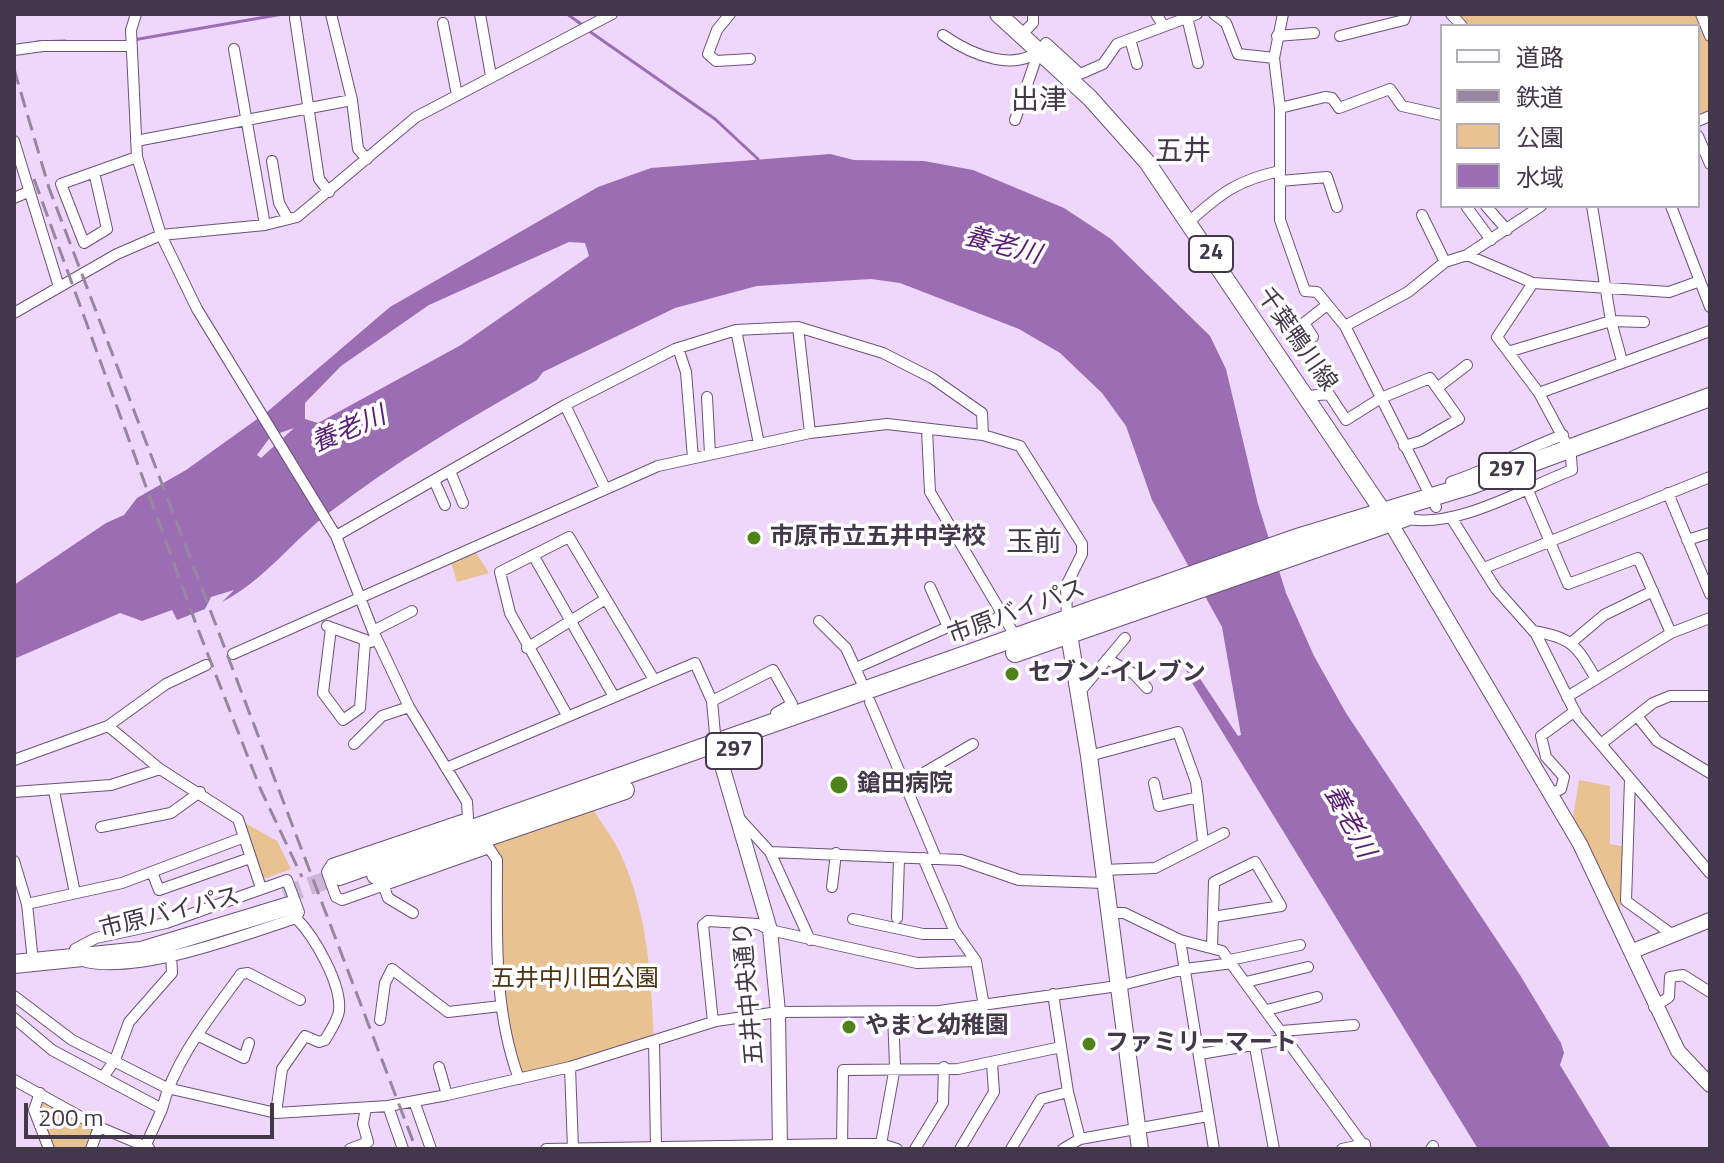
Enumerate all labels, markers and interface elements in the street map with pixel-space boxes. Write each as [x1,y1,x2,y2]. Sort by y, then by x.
legend [1440,24,1700,208]
text: 道路 [1516,39,1564,75]
text: 鉄道 [1516,79,1564,115]
district label: 出津 [1011,85,1067,119]
text: 公園 [1516,119,1564,155]
district label: 五井 [1155,136,1211,170]
text: 水域 [1516,159,1564,195]
water label: 養老川 [960,222,1044,272]
road number: 24 [1189,236,1233,272]
street label: 千葉鴨川線 [1250,283,1342,397]
water label: 養老川 [307,401,391,461]
road number: 297 [1479,453,1535,489]
place label: 市原市立五井中学校 [770,524,986,552]
district label: 玉前 [1006,527,1062,561]
marker: 市原市立五井中学校 [745,529,763,547]
street label: 市原バイパス [944,575,1090,651]
place label: セブン-イレブン [1028,660,1206,688]
marker: セブン-イレブン [1003,665,1021,683]
road number: 297 [706,733,762,769]
place label: 鎗田病院 [857,771,953,799]
marker: 鎗田病院 [828,774,850,796]
water label: 養老川 [1316,780,1380,864]
street label: 市原バイパス [97,883,243,945]
street label: 五井中央通り [729,920,771,1066]
park label: 五井中川田公園 [491,966,659,994]
place label: やまと幼稚園 [865,1013,1009,1041]
marker: やまと幼稚園 [840,1018,858,1036]
place label: ファミリーマート [1105,1030,1297,1058]
marker: ファミリーマート [1080,1035,1098,1053]
scale bar [28,1087,278,1137]
text: 200 m [38,1099,104,1135]

